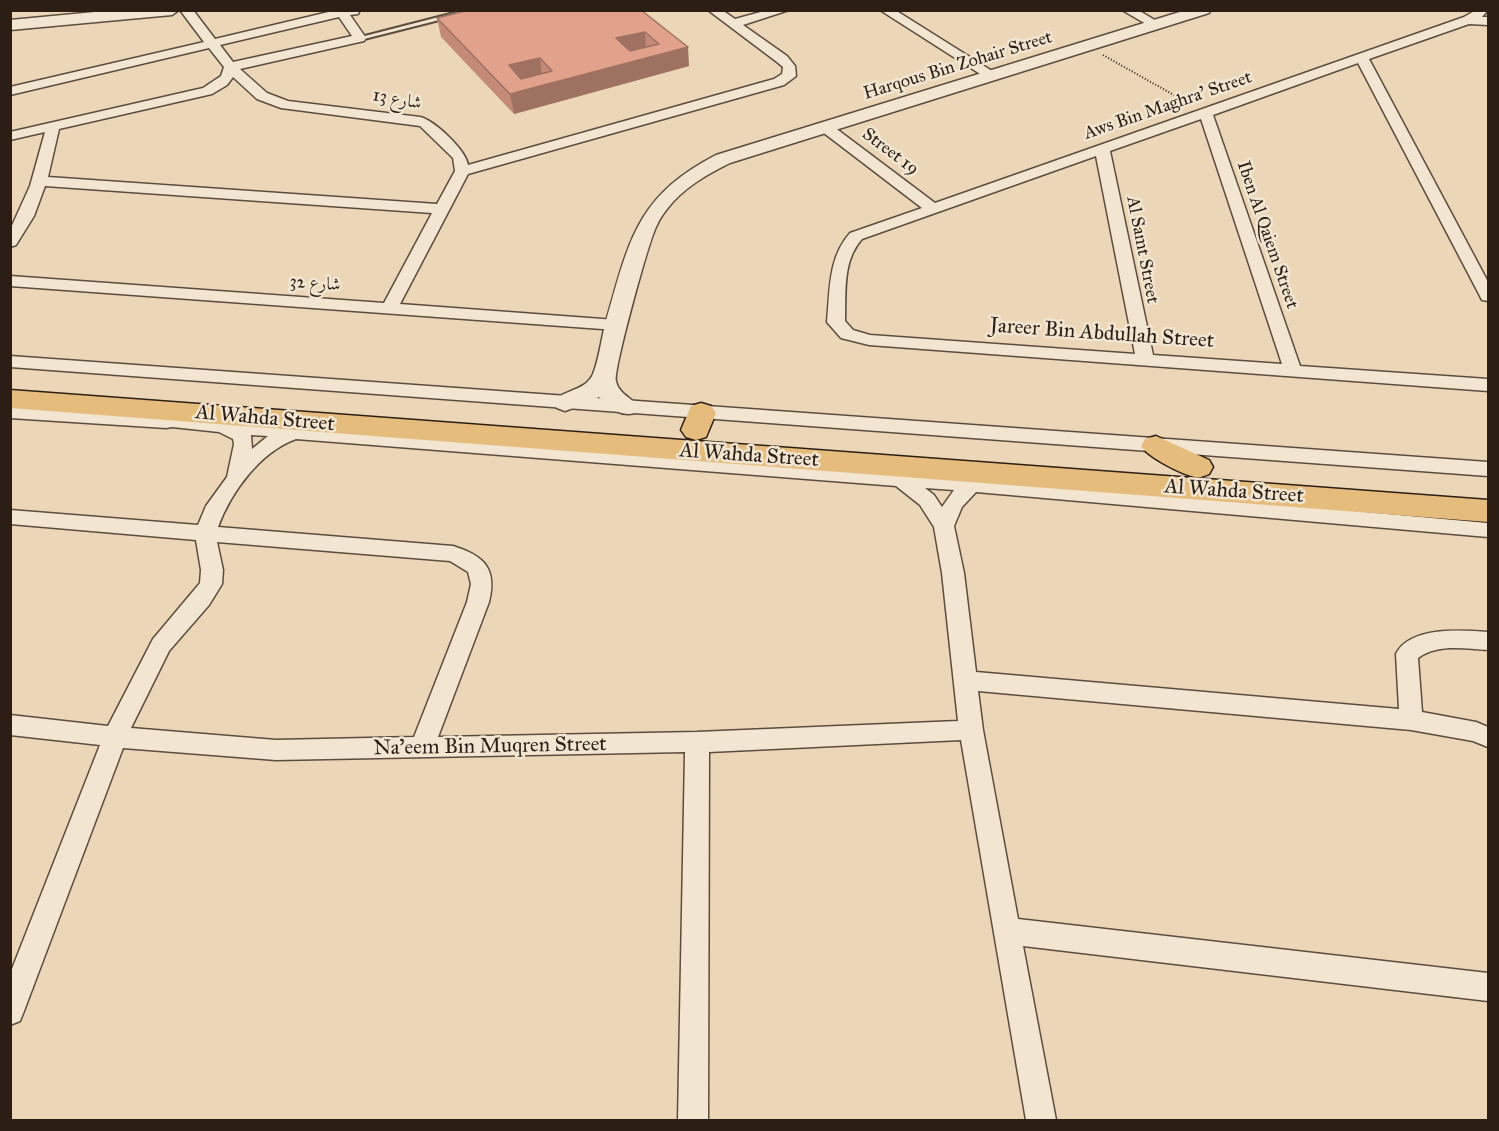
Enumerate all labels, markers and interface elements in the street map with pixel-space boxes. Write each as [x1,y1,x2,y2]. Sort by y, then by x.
street label: Harqous Bin Zohair Street [861,27,1055,105]
street label: Aws Bin Maghra' Street [1081,67,1255,145]
street label: شارع 13 [371,85,423,115]
street label: Street 19 [857,124,923,180]
street label: Iben Al Qaiem Street [1232,158,1302,312]
street label: Al Samt Street [1121,195,1163,305]
street label: شارع 32 [289,271,341,297]
street label: Jareer Bin Abdullah Street [989,314,1215,354]
street label: Al Wahda Street [194,400,336,438]
street label: Al Wahda Street [678,439,820,473]
street label: Al Wahda Street [1163,475,1305,509]
street label: Na'eem Bin Muqren Street [373,732,607,762]

